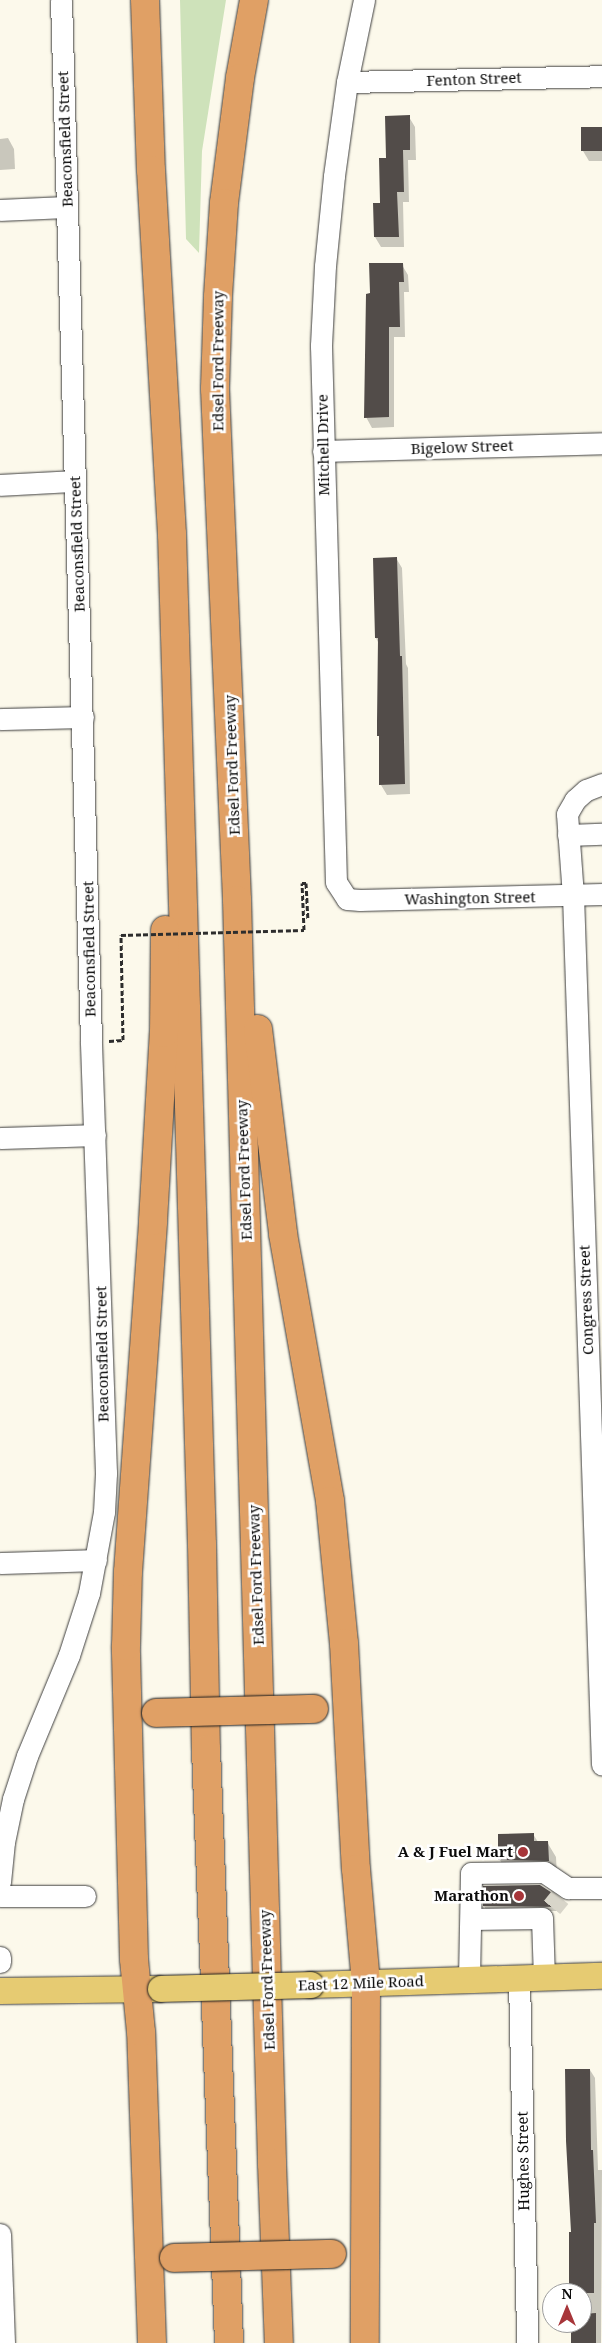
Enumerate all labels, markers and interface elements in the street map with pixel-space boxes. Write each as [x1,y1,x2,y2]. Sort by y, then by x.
street label: Fenton Street [426,68,522,90]
street label: Beaconsfield Street [54,71,76,207]
street label: Edsel Ford Freeway [209,291,227,431]
street label: Mitchell Drive [313,394,333,496]
street label: Bigelow Street [410,436,514,458]
street label: Beaconsfield Street [66,476,88,612]
street label: Edsel Ford Freeway [221,694,243,836]
street label: Beaconsfield Street [79,881,99,1017]
street label: Washington Street [404,888,536,908]
street label: Edsel Ford Freeway [233,1099,255,1241]
street label: Congress Street [575,1245,597,1355]
street label: Beaconsfield Street [92,1286,112,1422]
street label: Edsel Ford Freeway [245,1504,267,1646]
place label: A & J Fuel Mart [398,1843,513,1861]
marker: A & J Fuel Mart [517,1846,529,1858]
place label: Marathon [434,1887,509,1905]
marker: Marathon [513,1890,525,1902]
street label: Edsel Ford Freeway [256,1909,278,2051]
street label: East 12 Mile Road [298,1972,424,1994]
street label: Hughes Street [513,2111,533,2211]
north arrow [542,2283,592,2333]
text: N [561,2284,573,2303]

